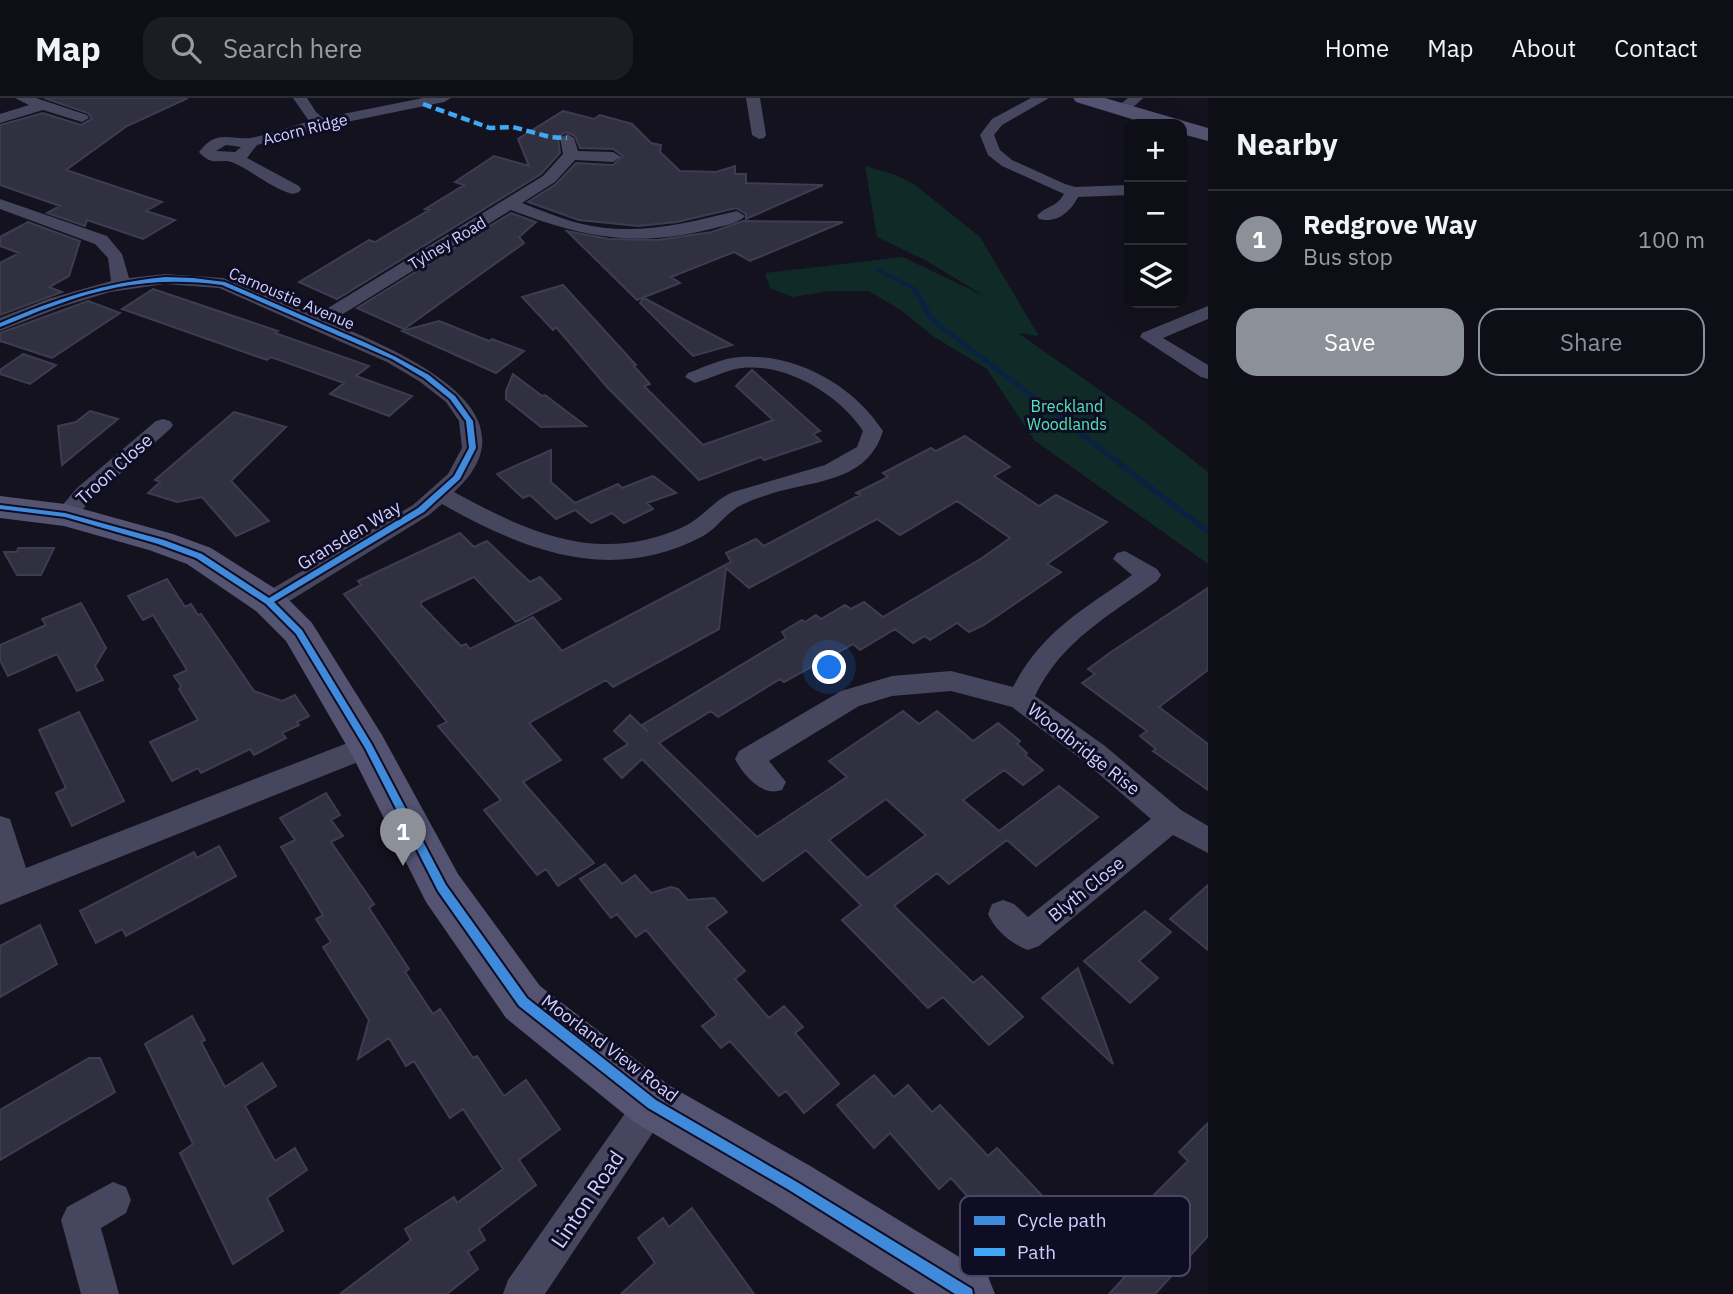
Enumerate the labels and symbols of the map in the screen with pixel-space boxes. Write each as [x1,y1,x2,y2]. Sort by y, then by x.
street label: Acorn Ridge [261,109,350,149]
street label: Tylney Road [404,212,490,274]
street label: Carnoustie Avenue [226,262,358,334]
park label: Breckland Woodlands [1027,396,1107,434]
street label: Troon Close [71,428,157,509]
street label: Gransden Way [293,495,405,575]
your location [812,650,846,684]
street label: Woodbridge Rise [1023,698,1145,800]
pin: 1 [380,808,426,866]
street label: Blyth Close [1043,851,1129,927]
street label: Moorland View Road [537,989,683,1107]
street label: Linton Road [544,1145,630,1253]
legend [960,1196,1190,1276]
text: Cycle path [1017,1208,1106,1232]
text: Path [1017,1240,1056,1264]

